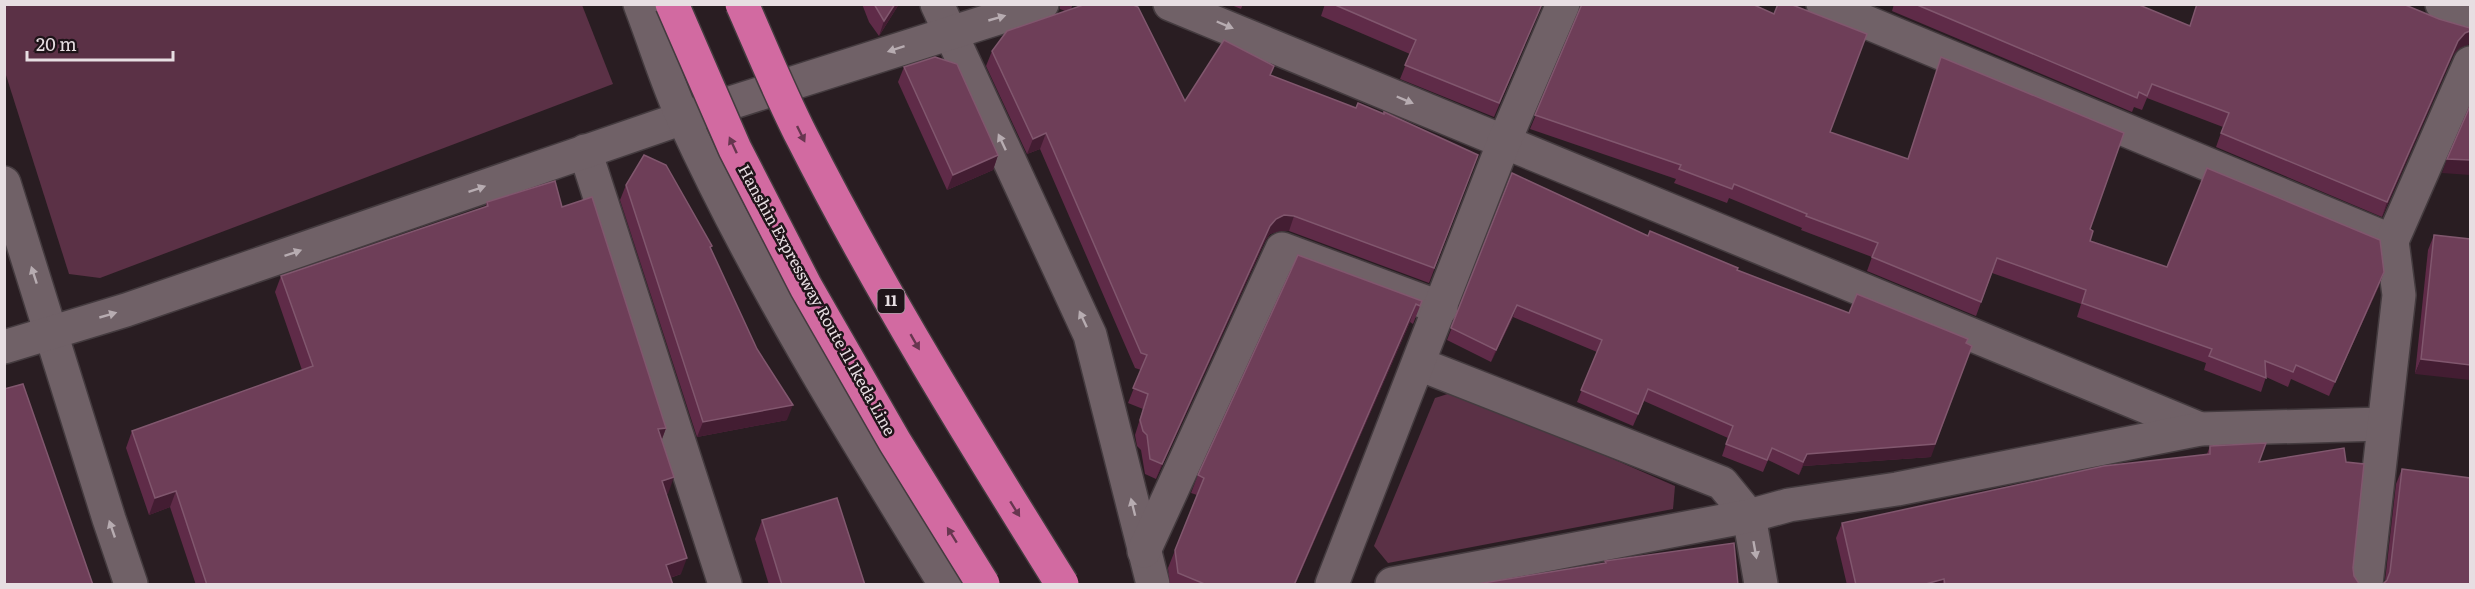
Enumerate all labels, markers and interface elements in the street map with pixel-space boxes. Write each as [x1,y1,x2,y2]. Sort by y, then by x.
one-way arrow [988,13,1006,22]
one-way arrow [1216,20,1234,30]
scale bar [27,24,172,62]
text: 20 m [36,30,77,57]
one-way arrow [887,45,905,54]
one-way arrow [1396,96,1413,105]
one-way arrow [797,126,806,143]
one-way arrow [996,133,1006,151]
one-way arrow [729,137,738,154]
street label: Hanshin Expressway Route 11 Ikeda Line [734,161,900,439]
one-way arrow [468,183,486,193]
one-way arrow [284,247,302,257]
one-way arrow [29,266,38,284]
road number: 11 [878,289,904,313]
one-way arrow [99,310,117,320]
one-way arrow [1078,311,1087,328]
one-way arrow [910,334,920,351]
one-way arrow [1128,498,1138,517]
one-way arrow [1010,501,1021,517]
one-way arrow [107,520,117,538]
one-way arrow [947,527,958,543]
one-way arrow [1751,541,1760,560]

